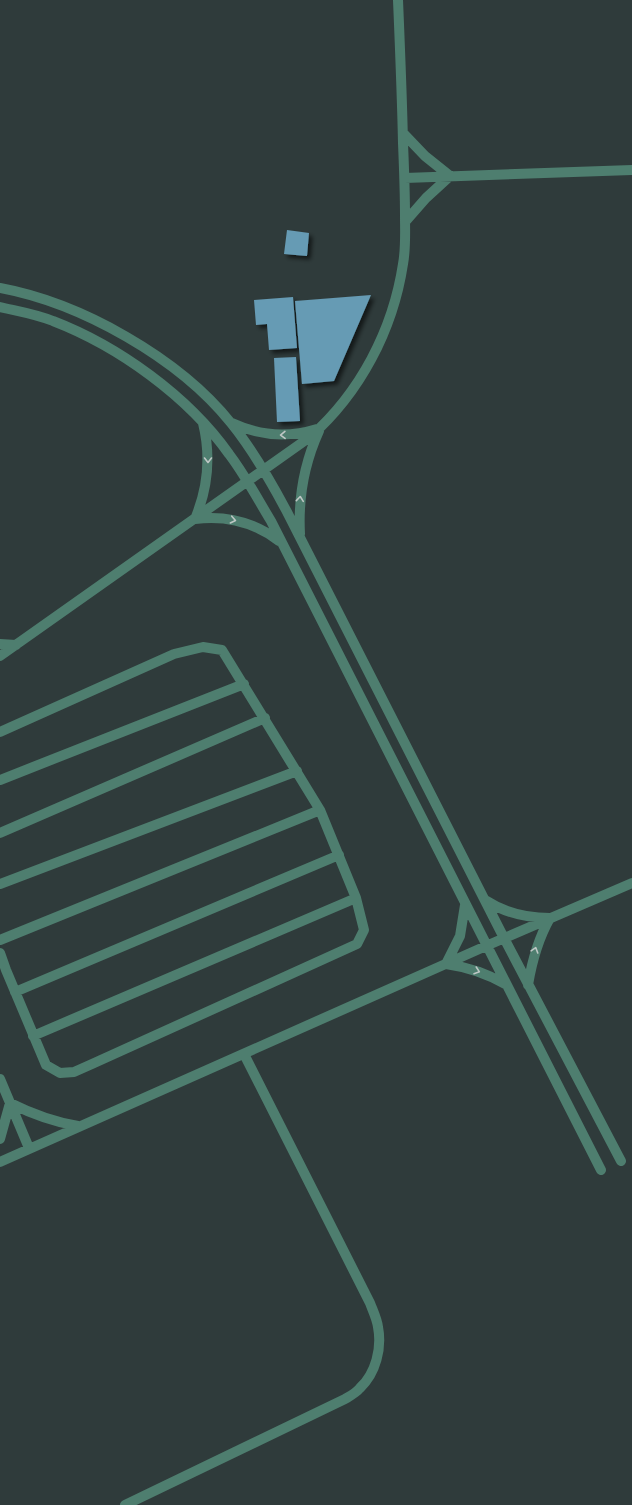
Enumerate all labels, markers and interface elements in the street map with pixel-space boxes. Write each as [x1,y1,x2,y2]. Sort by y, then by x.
one-way arrow [280,431,286,439]
one-way arrow [204,457,212,463]
one-way arrow [296,496,305,502]
one-way arrow [230,515,237,523]
one-way arrow [531,947,539,954]
one-way arrow [473,966,480,975]

